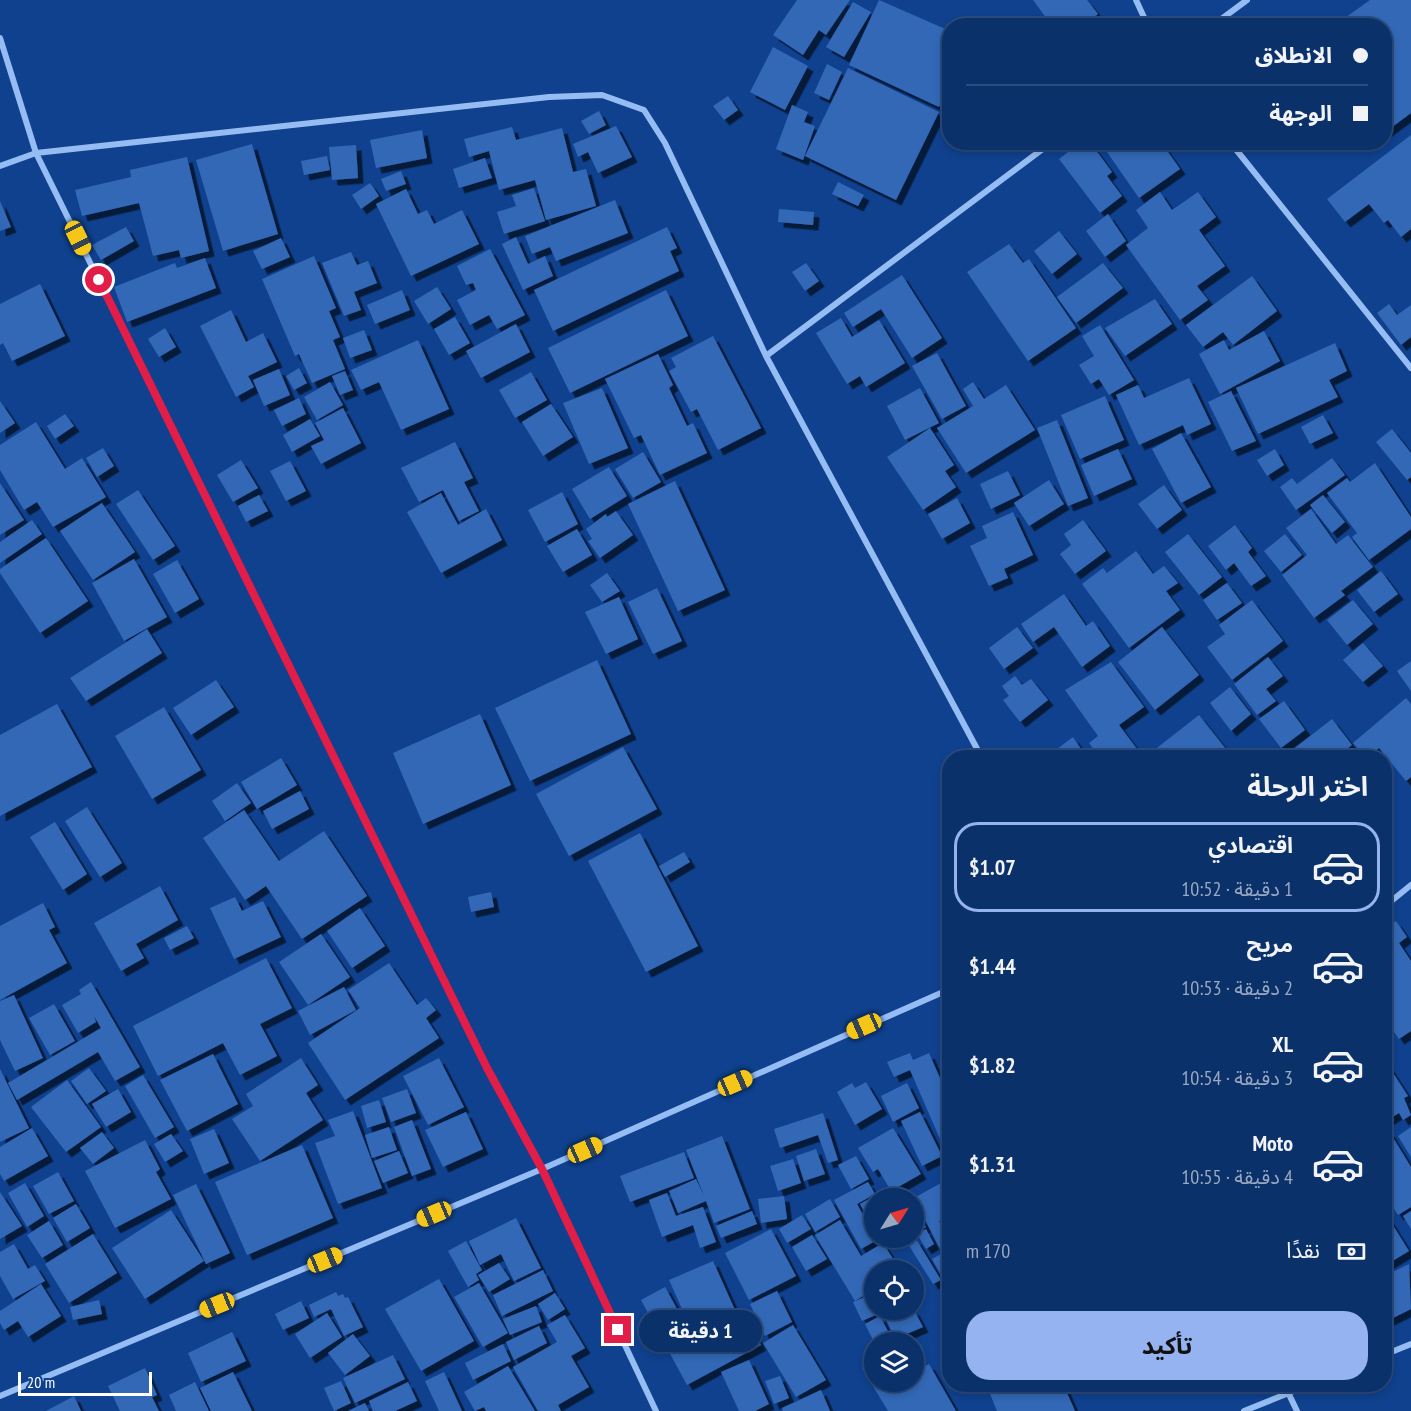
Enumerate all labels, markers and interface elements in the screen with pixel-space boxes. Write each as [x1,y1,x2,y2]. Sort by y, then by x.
text: الانطلاق [1255,41,1332,69]
text: الوجهة [1269,99,1332,127]
car [62,218,94,258]
route start [85,266,112,293]
text: اختر الرحلة [1247,769,1368,803]
text: اقتصادي [1208,831,1293,859]
icon: car [1311,840,1365,894]
text: $1.07 [969,853,1016,881]
text: 1 دقيقة · 10:52 [1181,876,1293,902]
text: مريح [1247,930,1293,958]
icon: car [1311,939,1365,993]
text: $1.44 [969,952,1016,980]
text: 2 دقيقة · 10:53 [1181,975,1293,1001]
car [844,1010,884,1042]
text: XL [1272,1030,1293,1058]
icon: car [1311,1038,1365,1092]
text: $1.82 [969,1051,1016,1079]
text: 3 دقيقة · 10:54 [1181,1065,1293,1091]
car [715,1067,755,1099]
text: Moto [1252,1129,1293,1157]
car [565,1134,605,1166]
icon: car [1311,1137,1365,1191]
text: $1.31 [969,1150,1016,1178]
text: 4 دقيقة · 10:55 [1181,1164,1293,1190]
north arrow [864,1188,924,1248]
map controls [864,1188,924,1392]
car [414,1199,454,1229]
icon: cash [1335,1235,1368,1268]
text: نقدًا [1286,1236,1320,1264]
text: 170 m [966,1238,1010,1264]
car [305,1245,345,1275]
button: locate [864,1260,924,1320]
car [197,1290,237,1320]
callout: 1 دقيقة [639,1309,762,1351]
button: تأكيد [966,1311,1368,1380]
route end [604,1316,631,1343]
text: 1 دقيقة [669,1318,732,1344]
button: layers [864,1332,924,1392]
scale bar [18,1369,152,1396]
text: 20 m [27,1372,55,1392]

